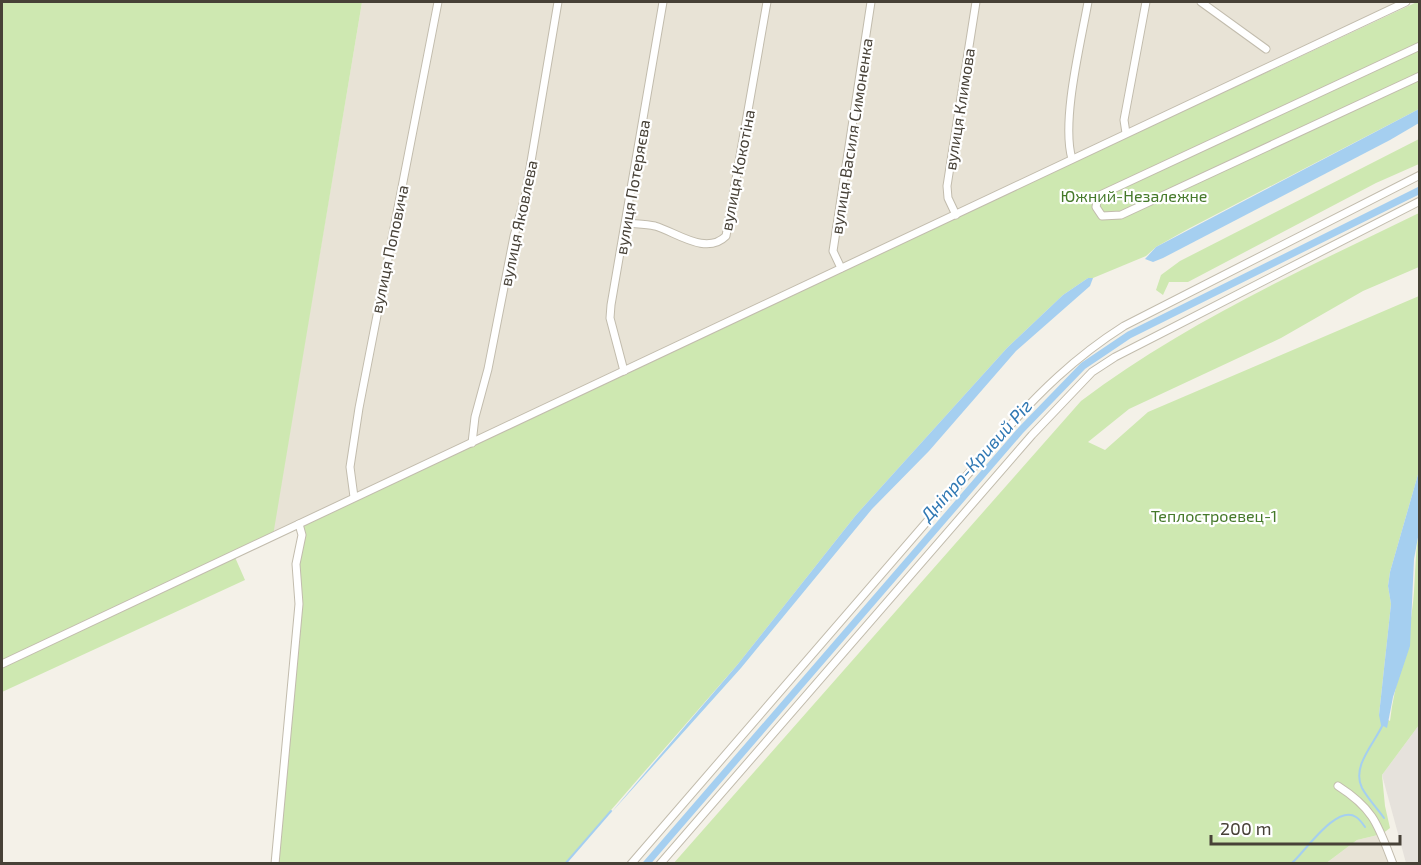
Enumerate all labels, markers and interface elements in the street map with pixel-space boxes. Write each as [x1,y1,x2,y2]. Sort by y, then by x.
street label: вулиця Василя Симоненка [826,37,877,236]
street label: вулиця Климова [940,46,979,172]
street label: вулиця Кокотіна [716,108,759,232]
street label: вулиця Потеряєва [611,118,654,256]
street label: вулиця Яковлева [495,158,542,288]
street label: вулиця Поповича [366,183,413,315]
park label: Южний-Незалежне [1061,186,1207,205]
water label: Дніпро-Кривий Ріг [915,394,1037,526]
park label: Теплостроевец-1 [1151,506,1277,525]
scale bar [1211,808,1400,846]
text: 200 m [1220,817,1272,839]

